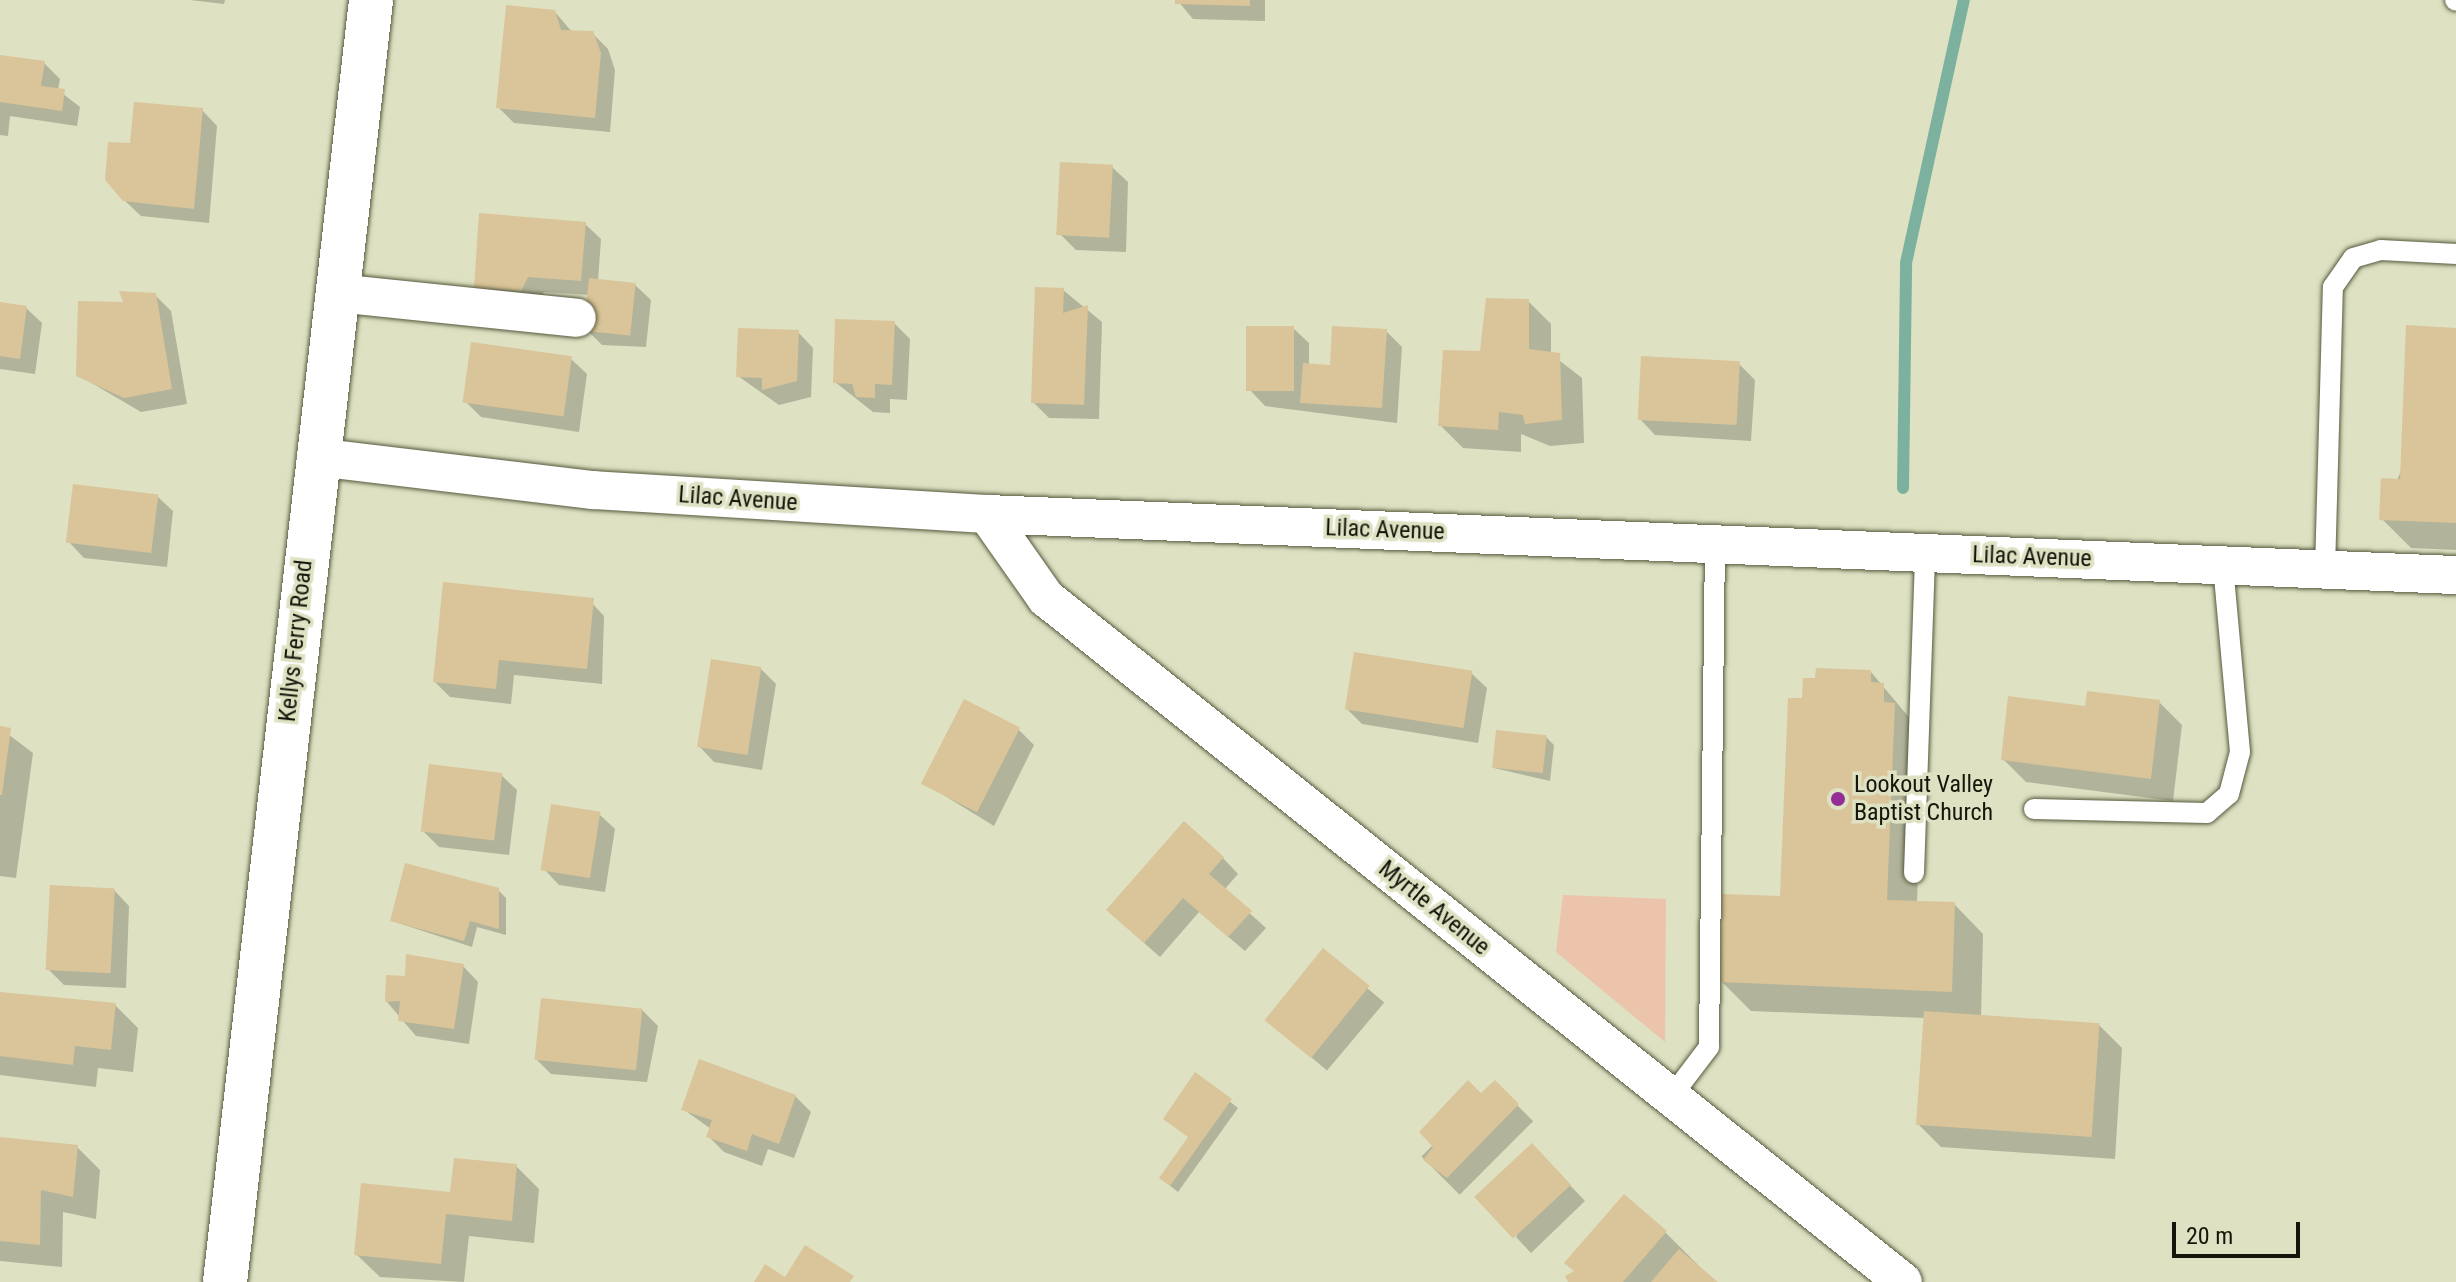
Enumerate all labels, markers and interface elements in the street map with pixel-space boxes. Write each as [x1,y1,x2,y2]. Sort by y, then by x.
street label: Lilac Avenue [677,480,799,518]
street label: Lilac Avenue [1325,514,1445,546]
street label: Lilac Avenue [1972,541,2092,573]
street label: Kellys Ferry Road [273,559,319,723]
place label: Lookout Valley Baptist Church [1854,771,1993,827]
marker: Lookout Valley Baptist Church [1829,790,1847,808]
street label: Myrtle Avenue [1373,854,1495,962]
scale bar [2176,1206,2304,1256]
text: 20 m [2186,1222,2233,1250]

